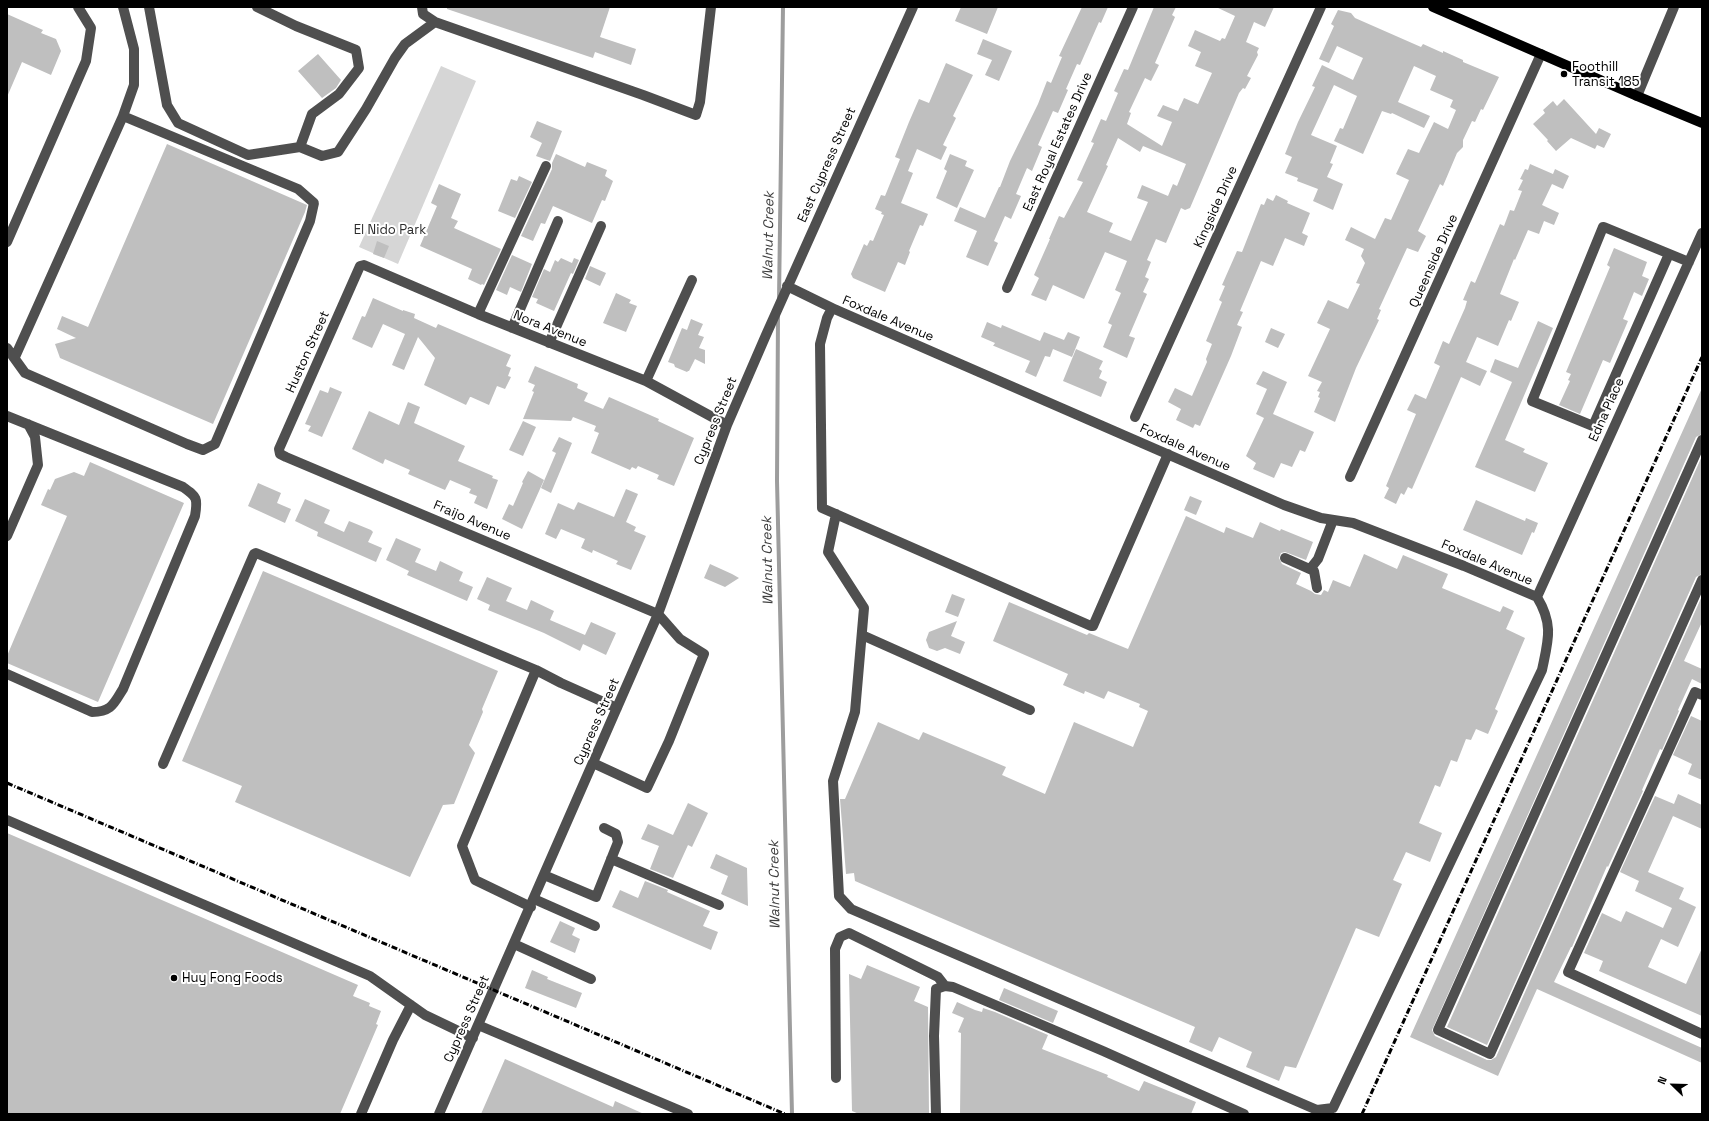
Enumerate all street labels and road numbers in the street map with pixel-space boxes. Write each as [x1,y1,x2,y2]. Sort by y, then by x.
street label: East Royal Estates Drive [1020,70,1096,214]
street label: East Cypress Street [795,105,859,225]
street label: Kingside Drive [1191,164,1241,250]
street label: Queenside Drive [1406,212,1462,310]
street label: Foxdale Avenue [840,293,936,345]
street label: Nora Avenue [511,307,589,351]
street label: Huston Street [283,309,333,395]
street label: Cypress Street [691,375,741,467]
street label: Edna Place [1586,376,1628,444]
street label: Foxdale Avenue [1137,421,1233,475]
street label: Fraijo Avenue [431,498,513,544]
street label: Foxdale Avenue [1439,537,1535,589]
street label: Cypress Street [571,676,623,768]
street label: Cypress Street [441,973,493,1065]

